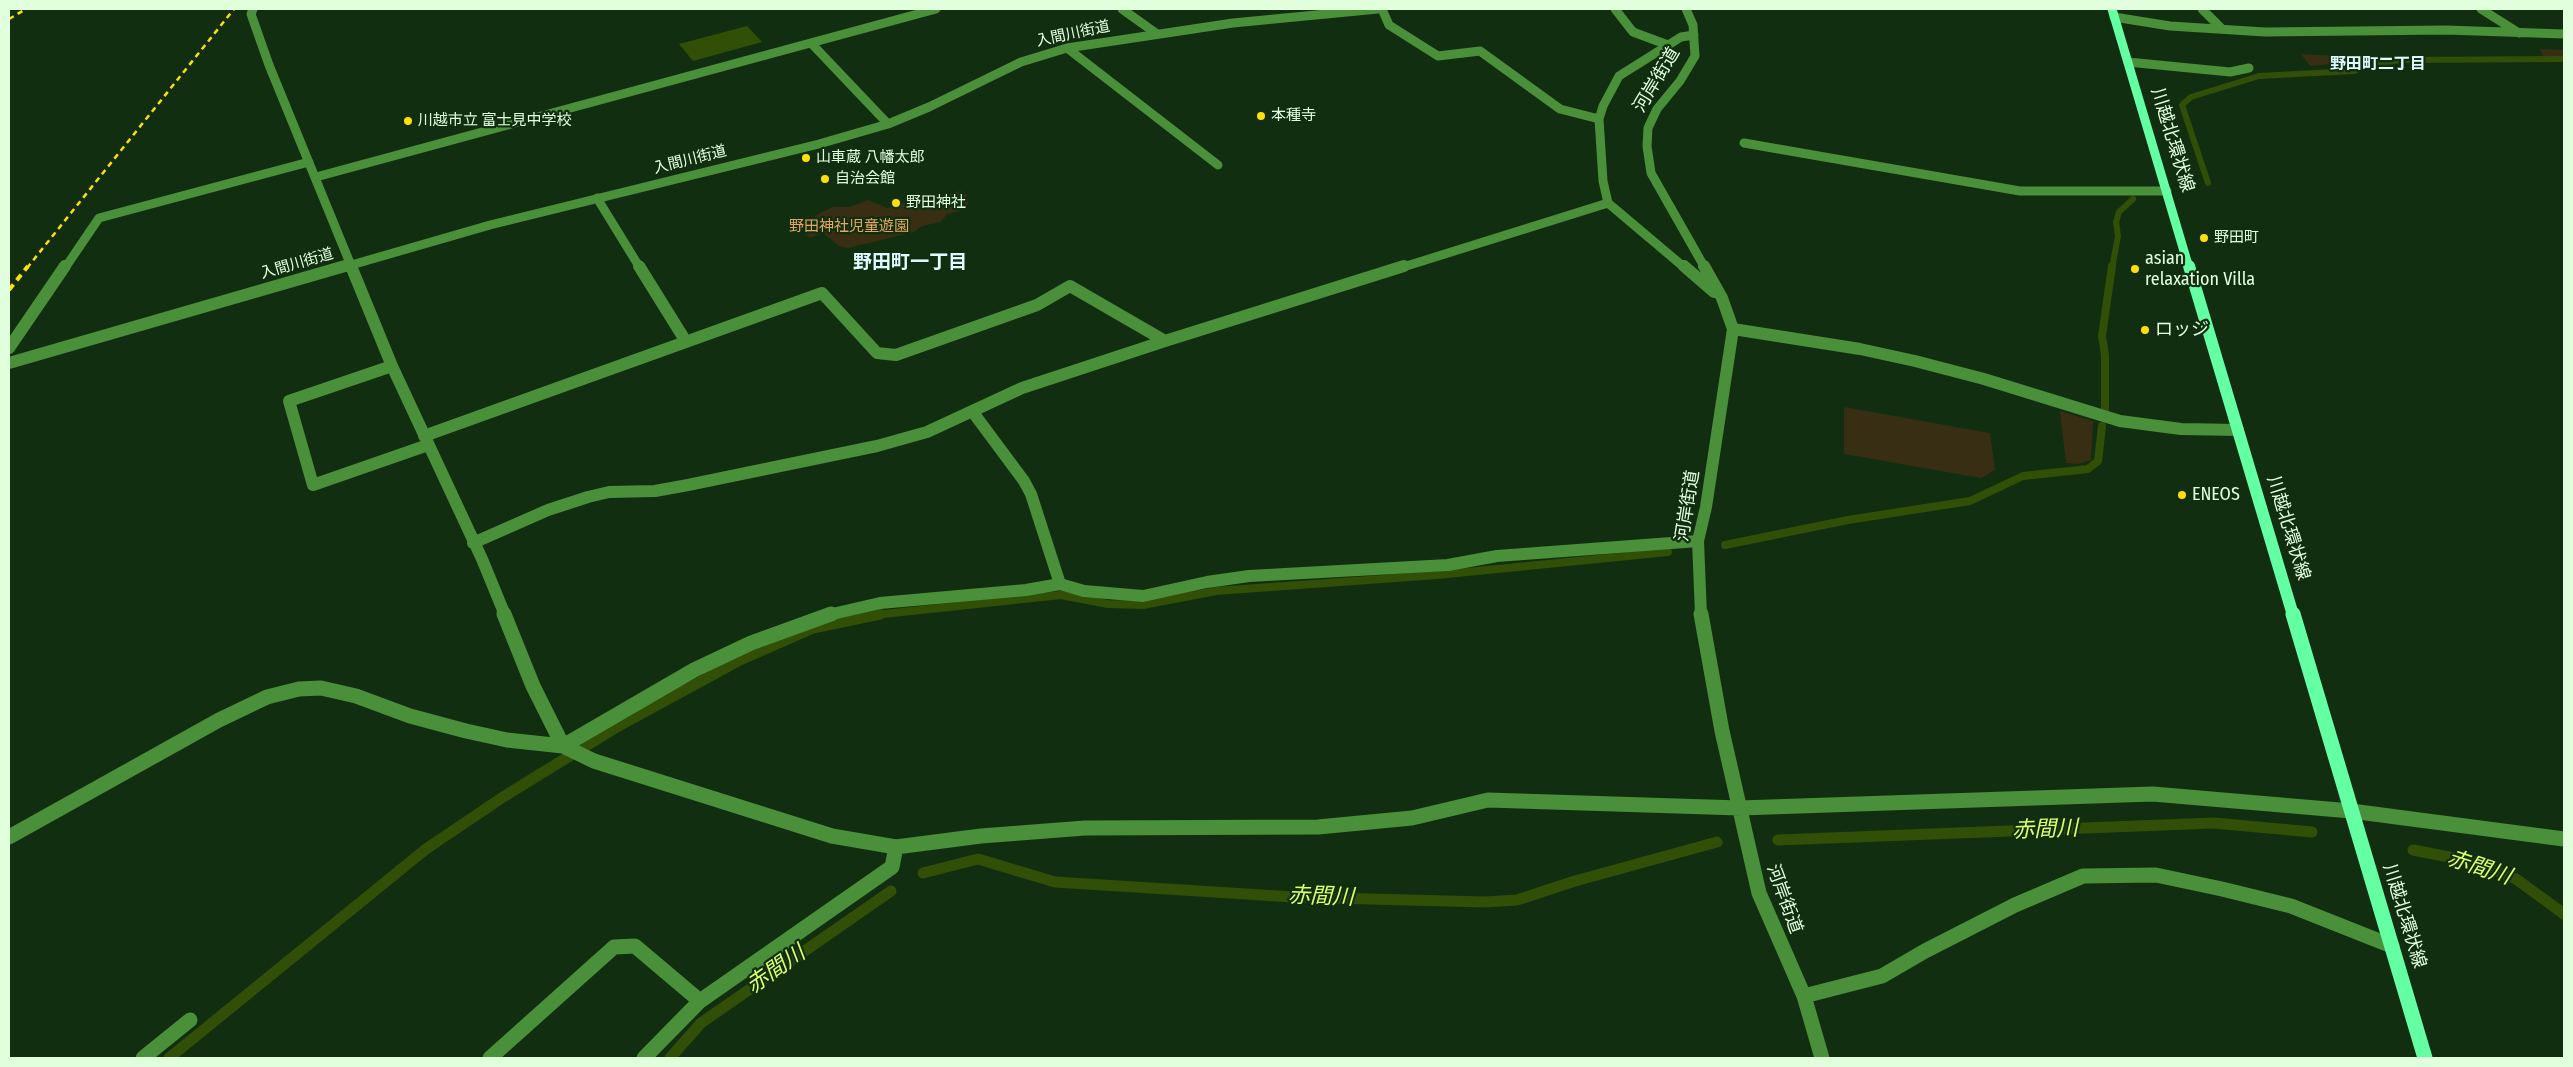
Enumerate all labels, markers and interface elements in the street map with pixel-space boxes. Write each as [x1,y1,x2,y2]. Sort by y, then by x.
street label: 入間川街道 [1034,17,1112,51]
street label: 河岸街道 [1629,44,1685,116]
district label: 野田町二丁目 [2330,55,2426,75]
street label: 川越北環状線 [2146,85,2198,195]
place label: 本種寺 [1271,107,1316,125]
marker: 本種寺 [1255,110,1267,122]
place label: 川越市立 富士見中学校 [418,112,572,130]
marker: 川越市立 富士見中学校 [402,115,414,127]
street label: 入間川街道 [651,142,729,178]
place label: 山車蔵 八幡太郎 [816,149,925,167]
marker: 山車蔵 八幡太郎 [800,152,812,164]
place label: 自治会館 [835,170,895,188]
marker: 自治会館 [819,173,831,185]
place label: 野田神社 [906,194,966,212]
marker: 野田神社 [890,197,902,209]
park label: 野田神社児童遊園 [789,218,909,236]
place label: 野田町 [2214,229,2259,247]
marker: 野田町 [2198,232,2210,244]
street label: 入間川街道 [258,245,336,283]
place label: asian relaxation Villa [2145,248,2255,290]
district label: 野田町一丁目 [853,252,967,274]
marker: asian relaxation Villa [2129,263,2141,275]
place label: ロッジ [2155,319,2209,341]
marker: ロッジ [2139,324,2151,336]
street label: 河岸街道 [1672,469,1704,543]
street label: 川越北環状線 [2262,473,2314,583]
place label: ENEOS [2192,484,2240,506]
marker: ENEOS [2176,489,2188,501]
water label: 赤間川 [2012,816,2078,844]
water label: 赤間川 [2444,845,2514,891]
street label: 河岸街道 [1762,861,1806,937]
street label: 川越北環状線 [2378,861,2430,971]
water label: 赤間川 [1288,883,1354,911]
water label: 赤間川 [741,940,811,1000]

